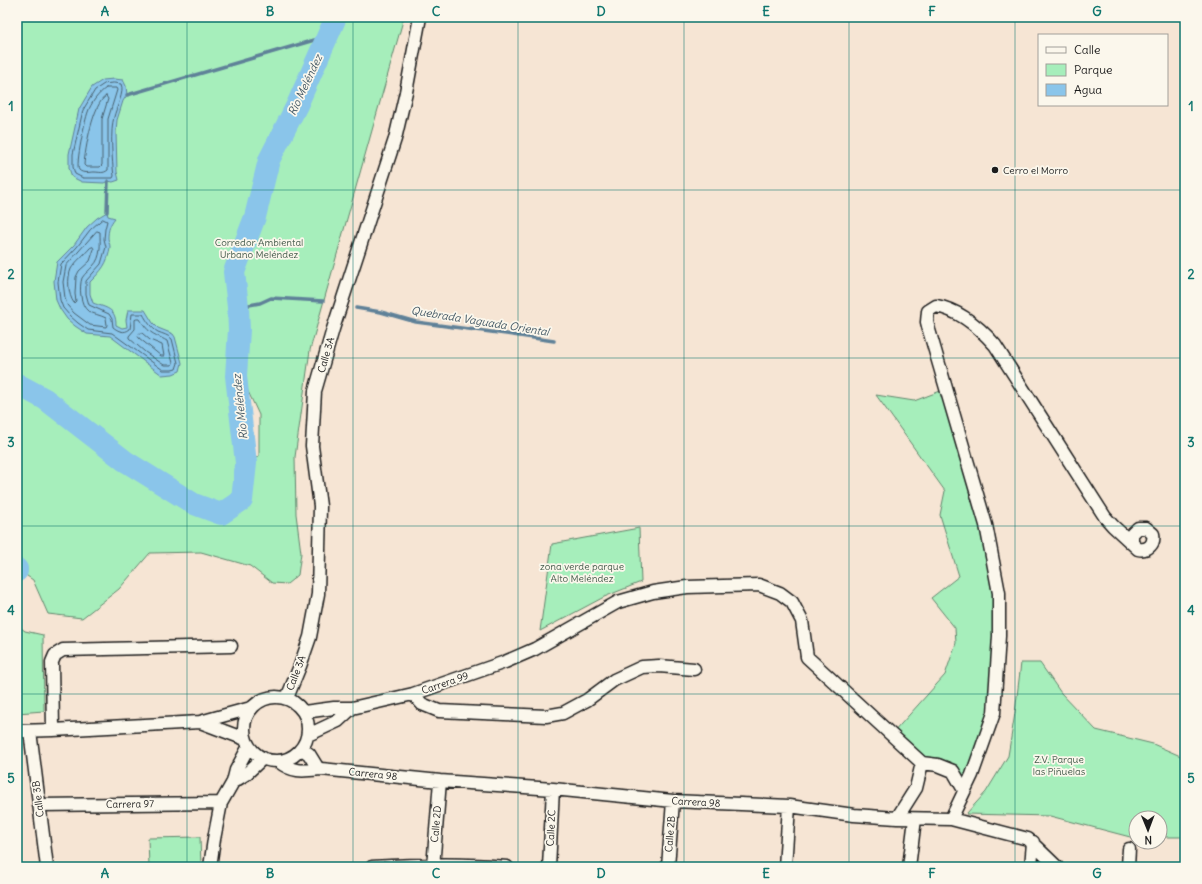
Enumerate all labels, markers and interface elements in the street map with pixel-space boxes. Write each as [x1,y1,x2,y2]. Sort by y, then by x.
text: A [101,3,110,20]
text: B [266,3,275,20]
text: C [432,3,441,20]
text: D [596,3,606,20]
text: E [762,3,770,20]
text: F [928,3,936,20]
text: G [1092,3,1102,20]
legend [1038,34,1168,106]
text: Calle [1074,42,1101,57]
water label: Río Meléndez [285,51,326,118]
text: Parque [1074,62,1113,77]
text: Agua [1074,82,1102,97]
text: 1 [8,98,14,115]
text: 1 [1188,98,1194,115]
place label: Cerro el Morro [1003,164,1069,177]
marker: Cerro el Morro [990,165,1000,175]
park label: Corredor Ambiental Urbano Meléndez [215,236,303,261]
text: 2 [7,266,15,283]
text: 2 [1187,266,1195,283]
water label: Quebrada Vaguada Oriental [410,303,552,339]
street label: Calle 3A [315,335,337,374]
water label: Río Meléndez [229,372,250,440]
text: 3 [7,434,15,451]
text: 3 [1187,434,1195,451]
park label: zona verde parque Alto Meléndez [540,560,624,585]
text: 4 [7,602,15,619]
text: 4 [1187,602,1195,619]
street label: Calle 3A [283,653,309,692]
street label: Carrera 99 [420,669,471,697]
park label: Z.V. Parque las Piñuelas [1033,753,1086,778]
street label: Carrera 98 [348,765,398,783]
text: 5 [7,770,15,787]
text: 5 [1187,770,1195,787]
street label: Calle 3B [29,780,47,818]
street label: Carrera 98 [671,794,721,810]
street label: Carrera 97 [106,797,154,811]
street label: Calle 2D [428,805,444,843]
street label: Calle 2C [544,809,558,847]
north arrow [1128,810,1168,850]
street label: Calle 2B [662,815,678,853]
text: N [1144,833,1152,847]
text: A [101,865,110,882]
text: B [266,865,275,882]
text: C [432,865,441,882]
text: D [596,865,606,882]
text: E [762,865,770,882]
text: F [928,865,936,882]
text: G [1092,865,1102,882]

